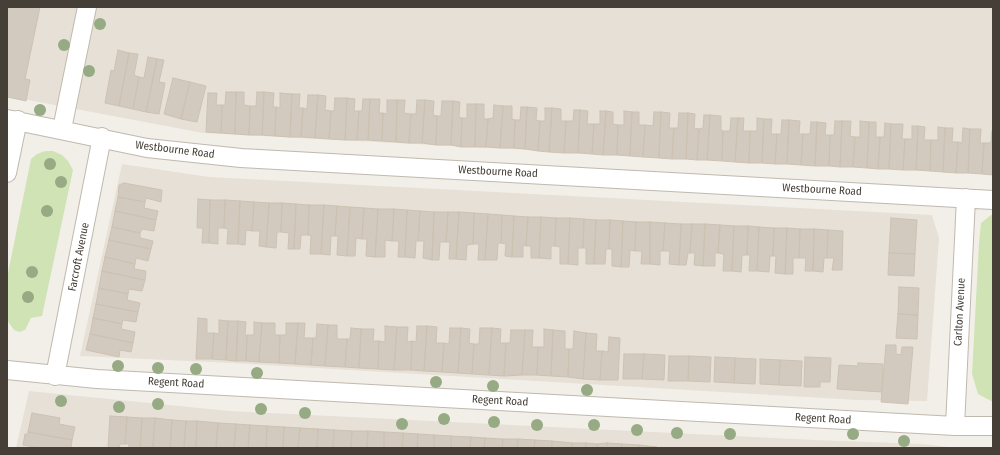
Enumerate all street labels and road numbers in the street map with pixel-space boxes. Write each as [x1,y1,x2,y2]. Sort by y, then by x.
street label: Westbourne Road [135,139,215,161]
street label: Westbourne Road [458,163,538,181]
street label: Westbourne Road [782,181,862,199]
street label: Farcroft Avenue [66,222,92,292]
street label: Carlton Avenue [952,278,968,346]
street label: Regent Road [147,375,205,391]
street label: Regent Road [471,393,529,409]
street label: Regent Road [794,411,852,427]

